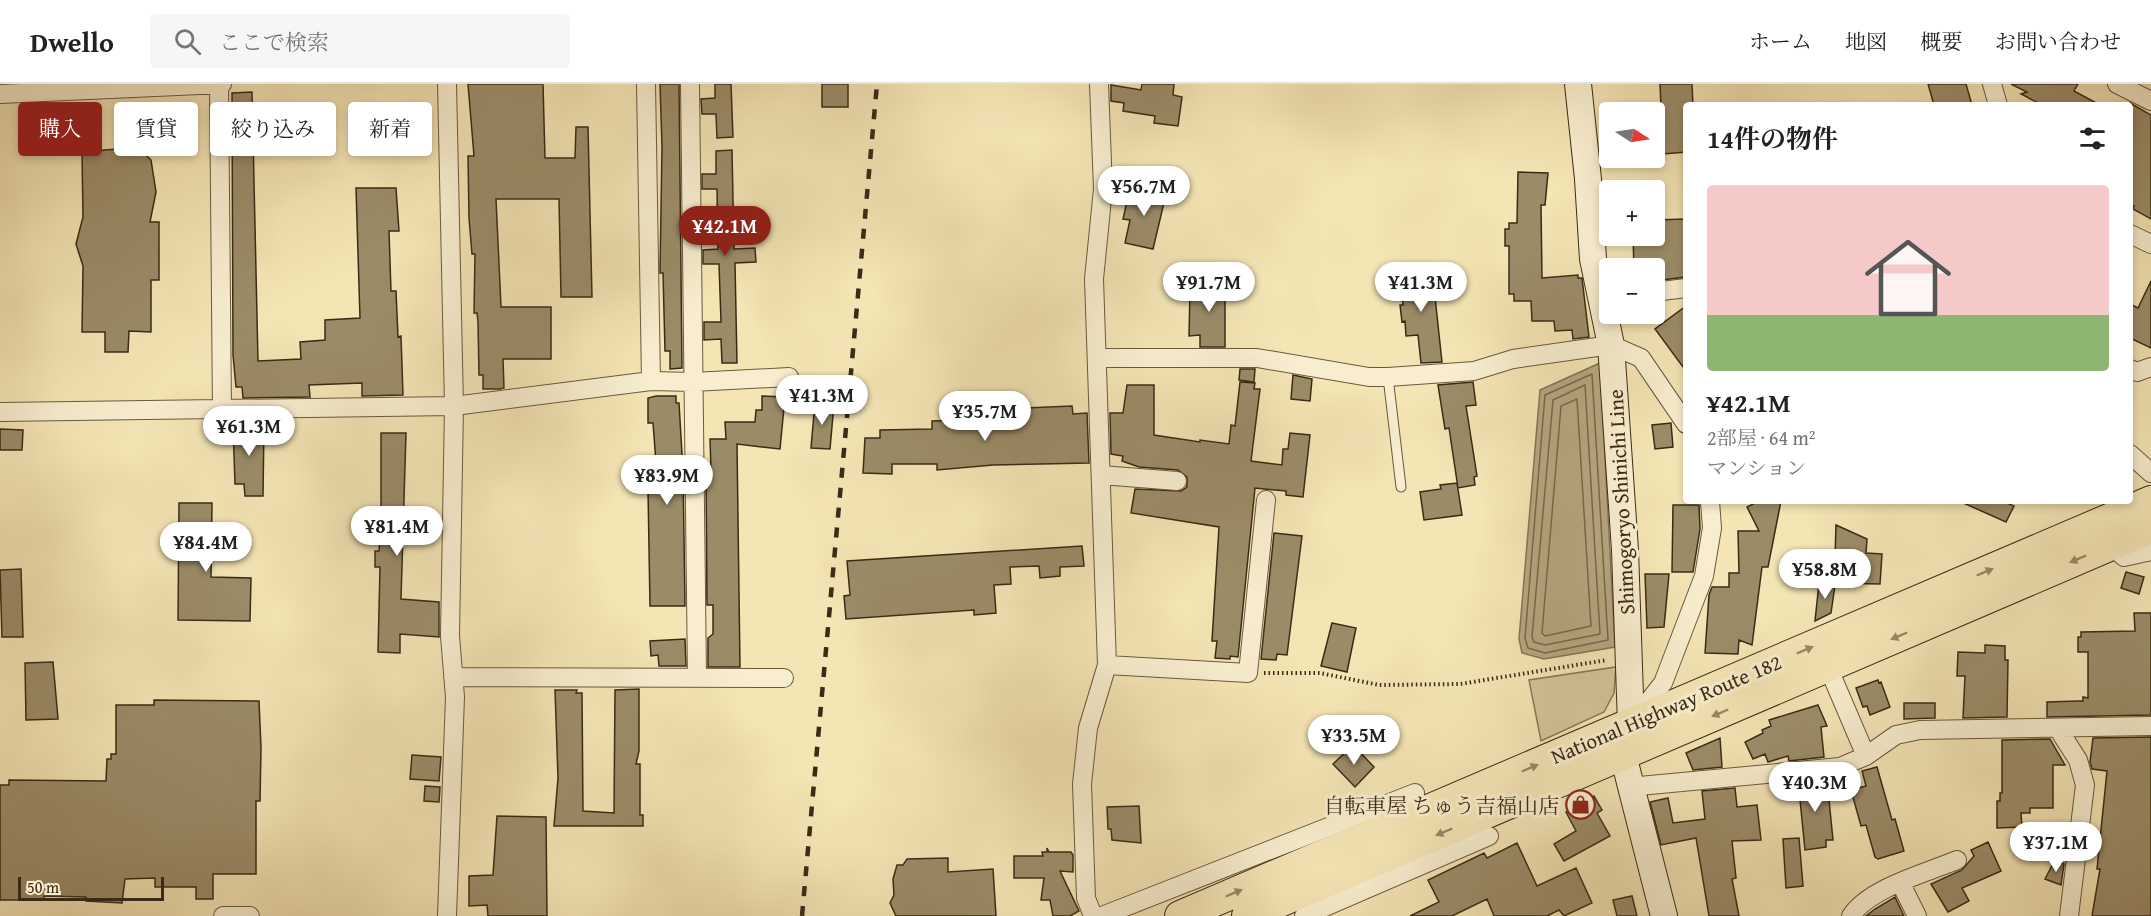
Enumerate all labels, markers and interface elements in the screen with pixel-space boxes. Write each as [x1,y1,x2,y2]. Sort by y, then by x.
search box [150,14,570,68]
text: Dwello [30,21,114,62]
icon: search [171,25,204,58]
text: ここで検索 [219,26,329,58]
text: ホーム [1749,26,1812,57]
text: 地図 [1845,26,1887,57]
text: 概要 [1920,26,1962,57]
text: お問い合わせ [1995,26,2121,57]
chip: 購入 [18,102,102,156]
chip: 賃貸 [114,102,198,156]
chip: 絞り込み [210,102,336,156]
chip: 新着 [348,102,432,156]
north arrow [1599,102,1665,168]
map controls [1599,102,1665,324]
text: 14件の物件 [1707,119,1838,158]
icon: filters [2076,122,2109,155]
pin: ¥56.7M [1095,166,1193,217]
text: ¥56.7M [1112,171,1176,200]
button: + [1599,180,1665,246]
pin: ¥42.1M [676,206,774,257]
text: ¥42.1M [693,211,757,240]
icon: home [1854,224,1962,332]
button: − [1599,258,1665,324]
pin: ¥91.7M [1160,262,1258,313]
pin: ¥41.3M [1372,262,1470,313]
text: ¥91.7M [1177,267,1241,296]
text: ¥41.3M [1389,267,1453,296]
pin: ¥41.3M [773,375,871,426]
text: ¥41.3M [790,380,854,409]
text: ¥42.1M [1707,383,1791,422]
street label: Shimogoryo Shinichi Line [1600,388,1642,616]
pin: ¥35.7M [936,391,1034,442]
text: ¥35.7M [953,396,1017,425]
pin: ¥61.3M [200,406,298,457]
text: ¥61.3M [217,411,281,440]
text: 2部屋 · 64 m² [1707,423,1816,452]
text: マンション [1707,453,1806,482]
pin: ¥83.9M [618,455,716,506]
text: ¥83.9M [635,460,699,489]
pin: ¥81.4M [348,506,446,557]
text: ¥81.4M [365,511,429,540]
pin: ¥84.4M [157,522,255,573]
text: ¥84.4M [174,527,238,556]
pin: ¥58.8M [1776,549,1874,600]
text: ¥58.8M [1793,554,1857,583]
one-way arrow [2069,555,2087,564]
one-way arrow [1976,568,1993,577]
one-way arrow [1890,632,1908,641]
one-way arrow [1797,645,1814,654]
street label: National Highway Route 182 [1546,646,1786,772]
one-way arrow [1710,708,1728,718]
pin: ¥33.5M [1305,715,1403,766]
text: ¥33.5M [1322,720,1386,749]
pin: ¥40.3M [1766,762,1864,813]
one-way arrow [1521,763,1539,773]
text: ¥40.3M [1783,767,1847,796]
shop icon: 自転車屋 ちゅう吉福山店 [1564,789,1596,821]
place label: 自転車屋 ちゅう吉福山店 [1323,790,1559,821]
pin: ¥37.1M [2007,822,2105,873]
one-way arrow [1435,827,1453,837]
text: ¥37.1M [2024,827,2088,856]
scale bar [18,874,164,902]
text: 50 m [27,875,59,899]
one-way arrow [1226,888,1244,898]

